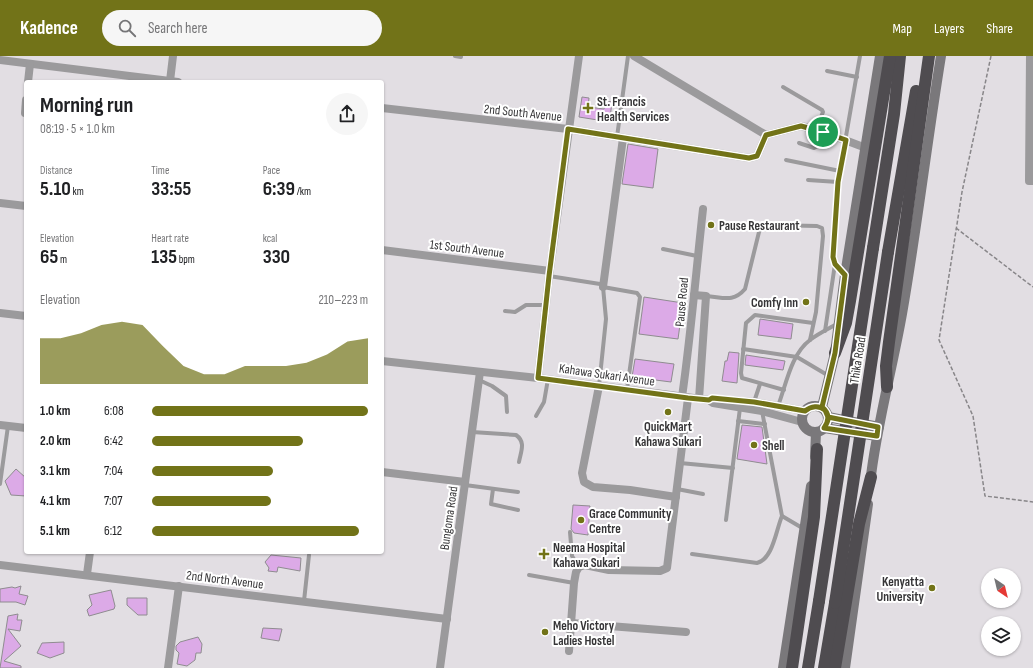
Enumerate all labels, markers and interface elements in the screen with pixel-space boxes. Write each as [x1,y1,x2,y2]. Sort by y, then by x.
search box [102,10,382,46]
text: Kadence [20,17,78,40]
icon: search [116,17,138,39]
text: Search here [148,19,208,38]
text: Map [892,20,912,37]
text: Layers [934,20,964,37]
text: Share [986,20,1013,37]
text: Morning run [40,92,133,119]
button: share [326,93,368,135]
place label: St. Francis Health Services [597,94,669,125]
street label: 2nd South Avenue [483,101,563,125]
marker: St. Francis Health Services [582,102,594,114]
pin [806,115,840,149]
text: 08:19 · 5 × 1.0 km [40,121,115,137]
icon: arrive [812,121,834,143]
text: Distance [40,164,72,177]
text: Time [151,164,169,177]
text: Pace [263,164,280,177]
text: 5.10 [40,177,71,201]
text: 33:55 [151,177,191,201]
text: 6:39 [263,177,295,201]
text: km [71,185,84,198]
text: /km [295,185,311,198]
place label: Pause Restaurant [719,218,800,234]
marker: Pause Restaurant [706,220,716,230]
text: Elevation [40,232,74,245]
text: Heart rate [151,232,189,245]
text: kcal [263,232,277,245]
street label: 1st South Avenue [429,236,505,262]
text: 65 [40,245,58,269]
text: 135 [151,245,177,269]
text: 330 [263,245,290,269]
text: m [58,253,67,266]
text: bpm [177,253,195,266]
street label: Pause Road [672,277,692,327]
text: Elevation [40,292,80,308]
text: 210–223 m [318,292,368,308]
place label: Comfy Inn [751,295,798,311]
marker: Comfy Inn [801,297,811,307]
street label: Thika Road [846,336,870,385]
street label: Kahawa Sukari Avenue [558,360,656,390]
text: 1.0 km [40,403,70,419]
text: 6:08 [104,403,124,419]
marker: QuickMart Kahawa Sukari [663,407,673,417]
place label: QuickMart Kahawa Sukari [635,419,702,450]
text: 2.0 km [40,433,71,449]
text: 6:42 [104,433,123,449]
place label: Shell [762,438,785,454]
marker: Shell [749,440,759,450]
text: 3.1 km [40,463,70,479]
text: 7:04 [104,463,123,479]
street label: Bungoma Road [437,485,461,551]
text: 4.1 km [40,493,70,509]
text: 7:07 [104,493,123,509]
place label: Grace Community Centre [589,506,672,537]
marker: Grace Community Centre [576,515,586,525]
text: 5.1 km [40,523,70,539]
text: 6:12 [104,523,122,539]
place label: Neema Hospital Kahawa Sukari [553,540,625,571]
marker: Neema Hospital Kahawa Sukari [538,548,550,560]
street label: 2nd North Avenue [185,567,264,593]
north arrow [981,568,1021,608]
map controls [981,568,1021,656]
place label: Kenyatta University [877,574,925,605]
marker: Kenyatta University [927,583,937,593]
button: layers [981,616,1021,656]
place label: Meho Victory Ladies Hostel [553,618,615,649]
marker: Meho Victory Ladies Hostel [540,627,550,637]

